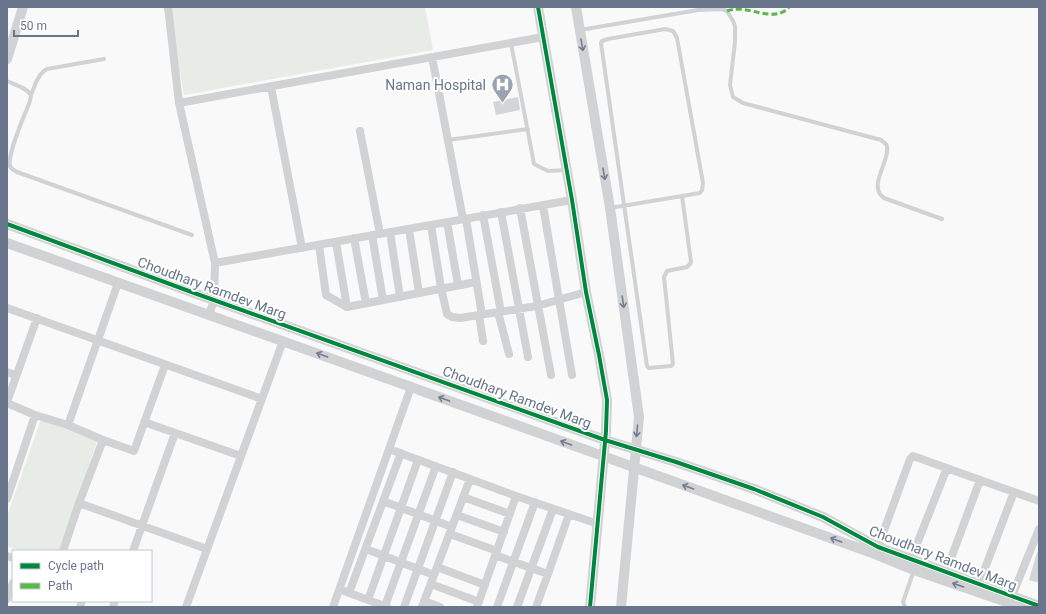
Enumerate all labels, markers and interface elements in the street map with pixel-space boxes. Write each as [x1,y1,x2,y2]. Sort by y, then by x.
scale bar [14,12,78,38]
text: 50 m [20,19,47,33]
one-way arrow [578,39,586,52]
hospital icon: Naman Hospital [489,72,515,105]
place label: Naman Hospital [385,77,486,93]
one-way arrow [600,167,608,180]
street label: Choudhary Ramdev Marg [135,254,289,322]
one-way arrow [619,295,627,308]
one-way arrow [316,350,328,358]
street label: Choudhary Ramdev Marg [440,363,594,431]
one-way arrow [438,394,450,402]
one-way arrow [634,424,641,437]
one-way arrow [560,439,572,447]
one-way arrow [683,483,695,491]
street label: Choudhary Ramdev Marg [867,522,1019,594]
one-way arrow [829,536,842,543]
legend [12,550,152,602]
text: Cycle path [48,559,104,573]
text: Path [48,579,73,593]
one-way arrow [951,581,964,588]

